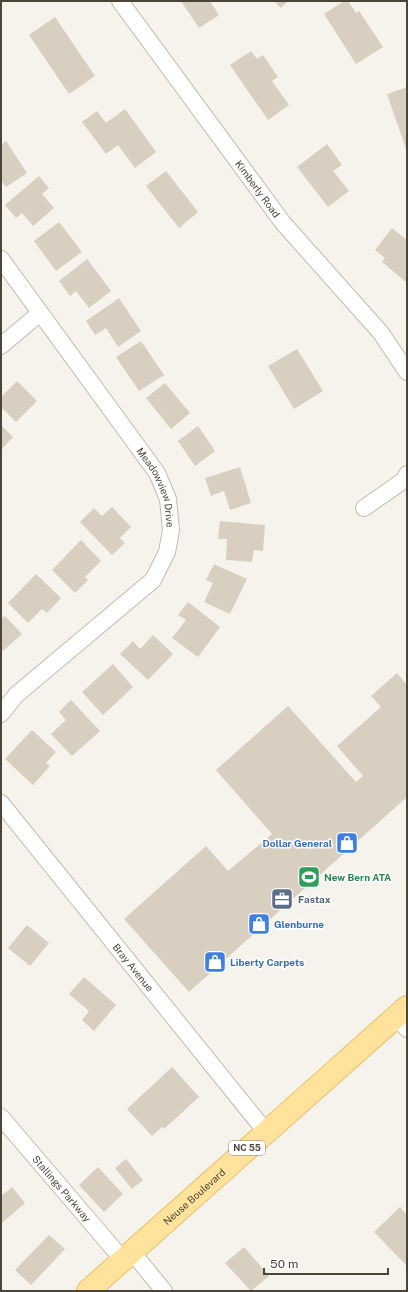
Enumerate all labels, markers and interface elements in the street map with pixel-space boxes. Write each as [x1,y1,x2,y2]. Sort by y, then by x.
street label: Kimberly Road [233,158,283,220]
street label: Meadowview Drive [134,445,177,528]
shop icon: Dollar General [334,830,360,856]
place label: Dollar General [263,837,332,849]
sports icon: New Bern ATA [296,864,322,890]
place label: New Bern ATA [324,871,391,883]
office icon: Fastax [269,886,295,912]
place label: Fastax [298,893,331,905]
shop icon: Glenburne [246,911,272,937]
place label: Glenburne [274,918,324,930]
street label: Bray Avenue [110,941,156,994]
shop icon: Liberty Carpets [202,949,228,975]
place label: Liberty Carpets [230,956,304,968]
road number: NC 55 [229,1141,265,1155]
street label: Stallings Parkway [30,1153,94,1225]
street label: Neuse Boulevard [161,1166,228,1227]
scale bar [264,1250,388,1276]
text: 50 m [270,1257,298,1271]

